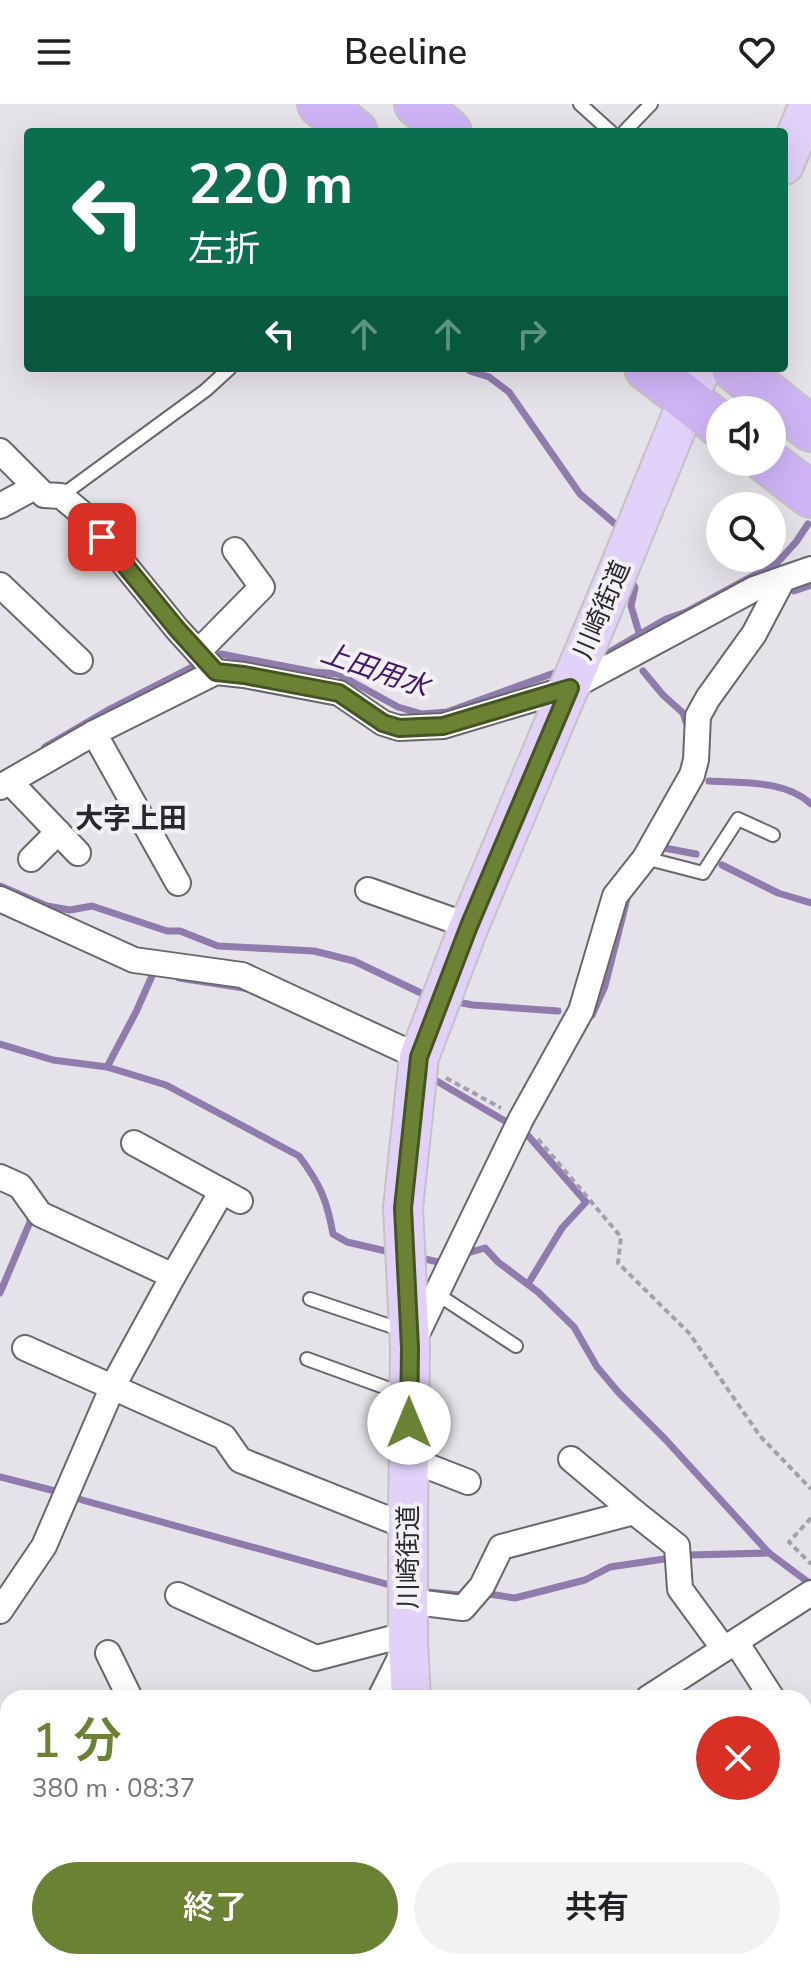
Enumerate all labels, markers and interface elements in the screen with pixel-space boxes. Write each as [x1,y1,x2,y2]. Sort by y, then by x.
text: Beeline [344,28,467,77]
icon: menu [32,30,76,74]
icon: heart [735,30,779,74]
text: 220 m [188,146,353,223]
icon: left [56,160,160,264]
text: 左折 [188,225,260,274]
icon: left [258,312,302,356]
icon: ahead [342,312,386,356]
icon: ahead [426,312,470,356]
icon: right [510,312,554,356]
map controls [706,396,786,572]
button: sound [706,396,786,476]
button: search [706,492,786,572]
pin [68,503,136,571]
icon: arrive [80,515,124,559]
street label: 川崎街道 [566,555,638,665]
water label: 上田用水 [316,634,437,707]
district label: 大字上田 [75,800,187,838]
position arrow [367,1381,451,1465]
street label: 川崎街道 [391,1505,426,1609]
text: 1 分 [32,1708,121,1774]
button: close [696,1716,780,1800]
text: 380 m · 08:37 [32,1771,195,1806]
button: 終了 [32,1862,398,1954]
button: 共有 [414,1862,780,1954]

